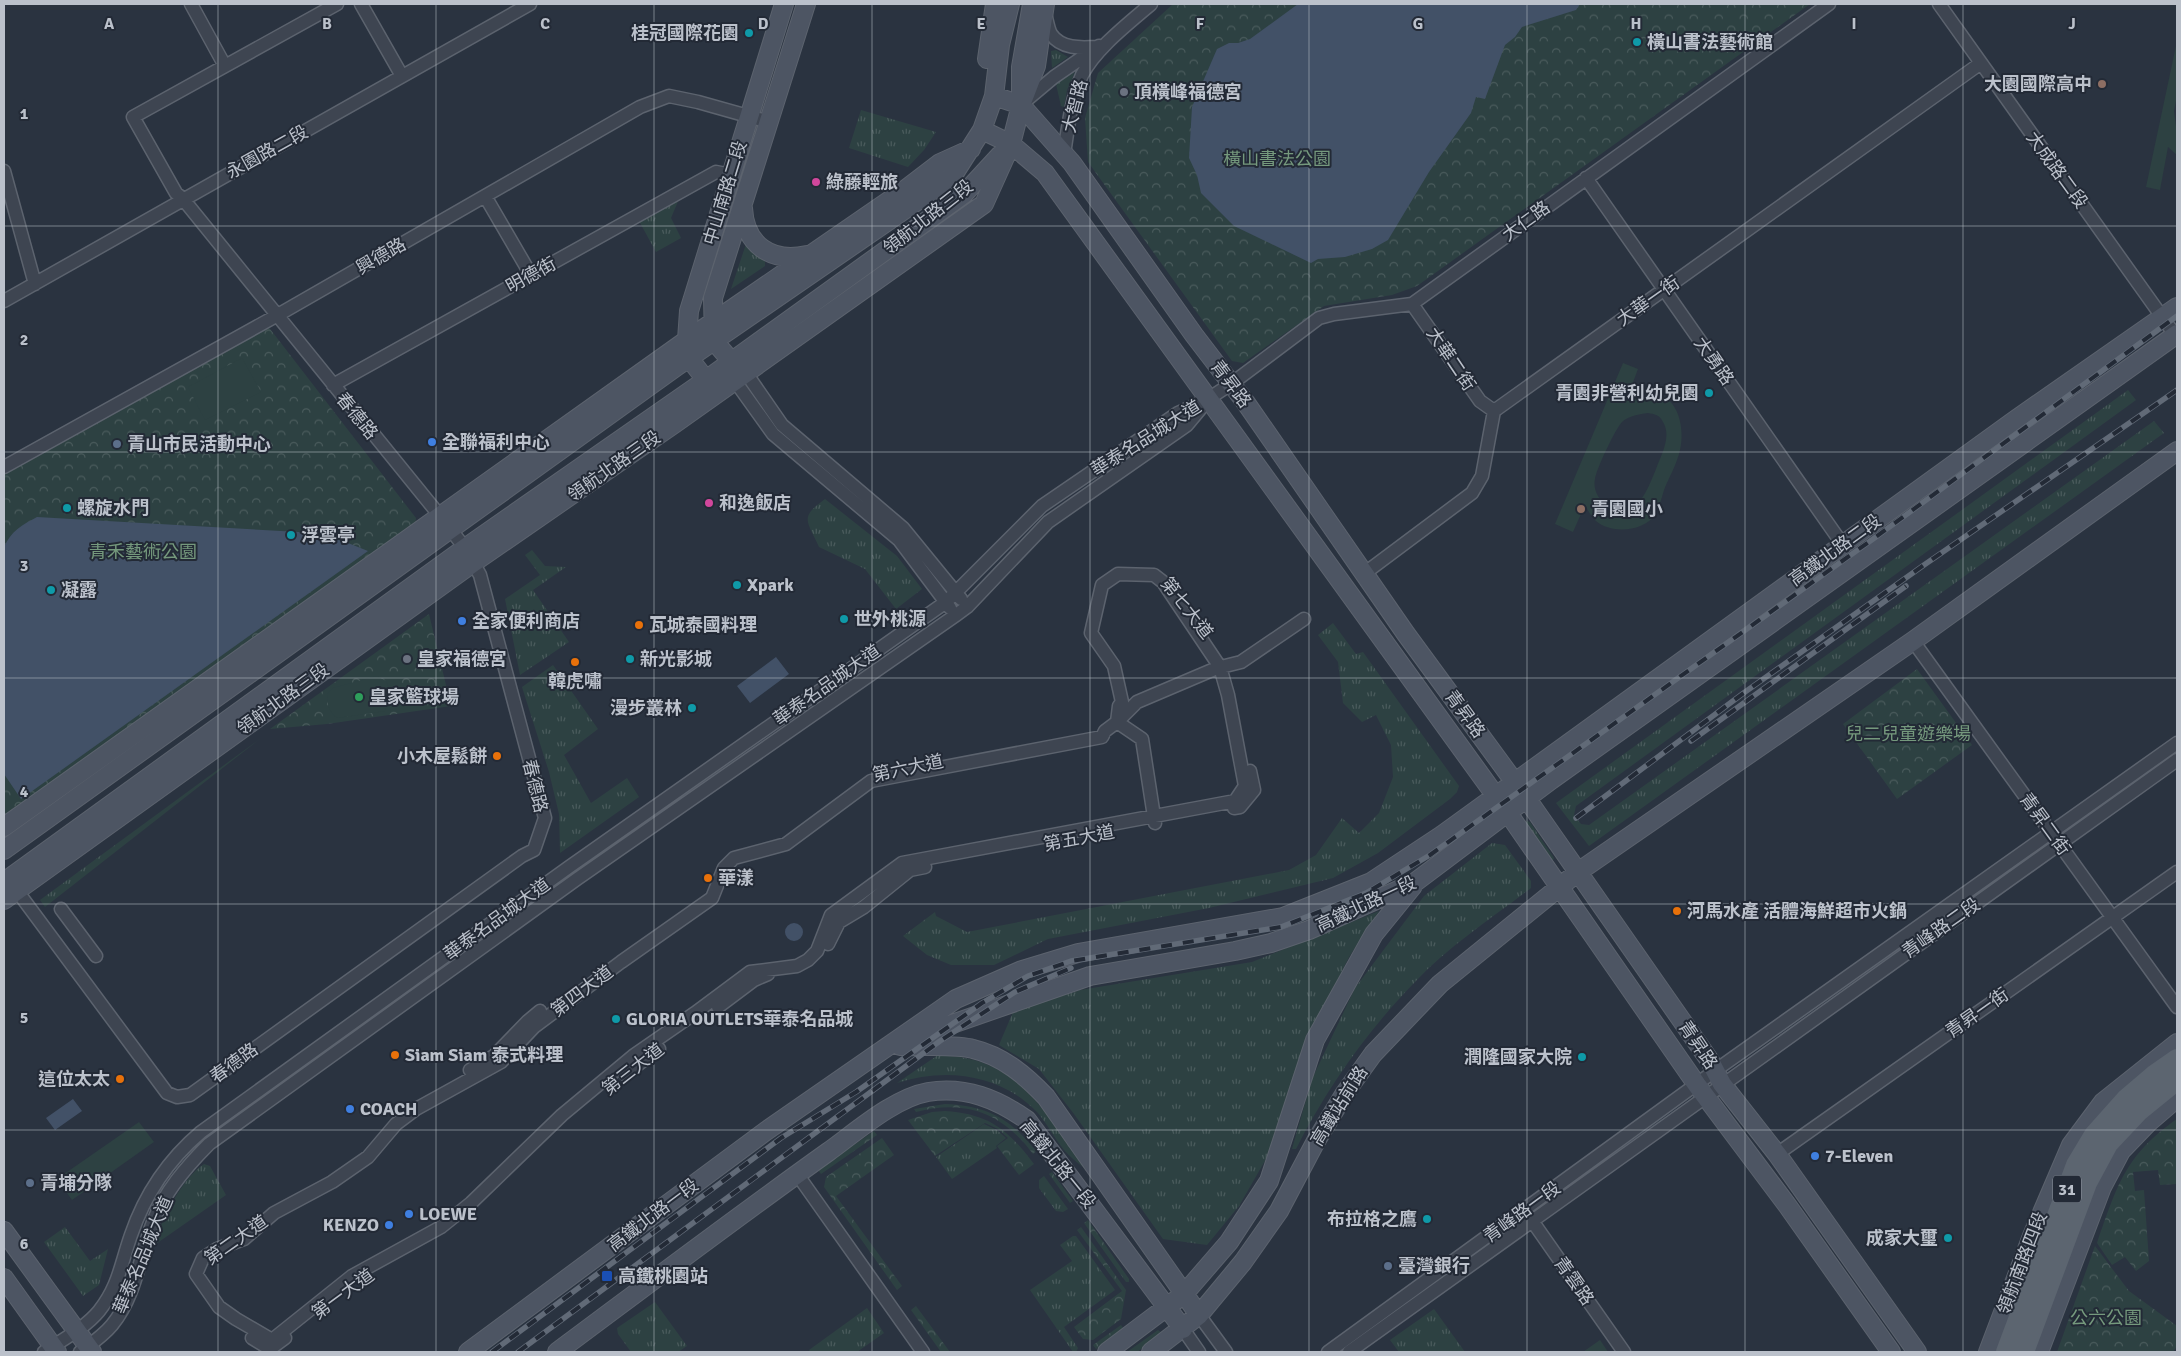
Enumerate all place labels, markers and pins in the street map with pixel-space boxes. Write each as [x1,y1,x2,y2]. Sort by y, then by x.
place label: 桂冠國際花園 [631,22,739,44]
marker: 桂冠國際花園 [743,27,755,39]
place label: 橫山書法藝術館 [1647,31,1773,53]
marker: 橫山書法藝術館 [1631,36,1643,48]
place label: 大園國際高中 [1984,73,2092,95]
marker: 大園國際高中 [2096,78,2108,90]
place label: 頂橫峰福德宮 [1134,81,1242,103]
marker: 頂橫峰福德宮 [1118,86,1130,98]
place label: 綠藤輕旅 [826,171,898,193]
marker: 綠藤輕旅 [810,176,822,188]
place label: 青園非營利幼兒園 [1555,382,1699,404]
marker: 青園非營利幼兒園 [1703,387,1715,399]
place label: 全聯福利中心 [442,431,550,453]
place label: 青山市民活動中心 [127,433,271,455]
marker: 全聯福利中心 [426,436,438,448]
marker: 青山市民活動中心 [111,438,123,450]
place label: 和逸飯店 [719,492,791,514]
place label: 螺旋水門 [77,497,149,519]
marker: 和逸飯店 [703,497,715,509]
place label: 青園國小 [1591,498,1663,520]
marker: 螺旋水門 [61,502,73,514]
marker: 青園國小 [1575,503,1587,515]
place label: 浮雲亭 [301,524,355,546]
marker: 浮雲亭 [285,529,297,541]
place label: Xpark [747,574,794,596]
place label: 凝露 [61,579,97,601]
marker: Xpark [731,579,743,591]
marker: 凝露 [45,584,57,596]
place label: 世外桃源 [854,608,926,630]
place label: 全家便利商店 [472,610,580,632]
marker: 世外桃源 [838,613,850,625]
place label: 瓦城泰國料理 [649,614,757,636]
marker: 全家便利商店 [456,615,468,627]
marker: 瓦城泰國料理 [633,619,645,631]
place label: 皇家福德宮 [417,648,507,670]
place label: 新光影城 [640,648,712,670]
marker: 皇家福德宮 [401,653,413,665]
marker: 新光影城 [624,653,636,665]
marker: 韓虎嘯 [569,656,581,668]
place label: 韓虎嘯 [548,670,602,692]
place label: 皇家籃球場 [369,686,459,708]
marker: 皇家籃球場 [353,691,365,703]
place label: 漫步叢林 [610,697,682,719]
marker: 漫步叢林 [686,702,698,714]
place label: 小木屋鬆餅 [397,745,487,767]
marker: 小木屋鬆餅 [491,750,503,762]
place label: 華漾 [718,867,754,889]
marker: 華漾 [702,872,714,884]
place label: 河馬水產 活體海鮮超市火鍋 [1687,900,1907,922]
marker: 河馬水產 活體海鮮超市火鍋 [1671,905,1683,917]
place label: GLORIA OUTLETS華泰名品城 [626,1008,853,1030]
marker: GLORIA OUTLETS華泰名品城 [610,1013,622,1025]
place label: Siam Siam 泰式料理 [405,1044,563,1066]
place label: 潤隆國家大院 [1464,1046,1572,1068]
marker: Siam Siam 泰式料理 [389,1049,401,1061]
marker: 潤隆國家大院 [1576,1051,1588,1063]
place label: 這位太太 [38,1068,110,1090]
marker: 這位太太 [114,1073,126,1085]
place label: COACH [360,1098,417,1120]
marker: COACH [344,1103,356,1115]
place label: 7-Eleven [1825,1145,1893,1167]
marker: 7-Eleven [1809,1150,1821,1162]
place label: 青埔分隊 [40,1172,112,1194]
marker: 青埔分隊 [24,1177,36,1189]
place label: LOEWE [419,1203,477,1225]
marker: LOEWE [403,1208,415,1220]
place label: 布拉格之鷹 [1327,1208,1417,1230]
marker: 布拉格之鷹 [1421,1213,1433,1225]
place label: KENZO [323,1214,379,1236]
marker: KENZO [383,1219,395,1231]
place label: 成家大璽 [1866,1227,1938,1249]
marker: 成家大璽 [1942,1232,1954,1244]
place label: 臺灣銀行 [1398,1255,1470,1277]
marker: 臺灣銀行 [1382,1260,1394,1272]
place label: 高鐵桃園站 [618,1265,708,1287]
marker: 高鐵桃園站 [600,1269,614,1283]

